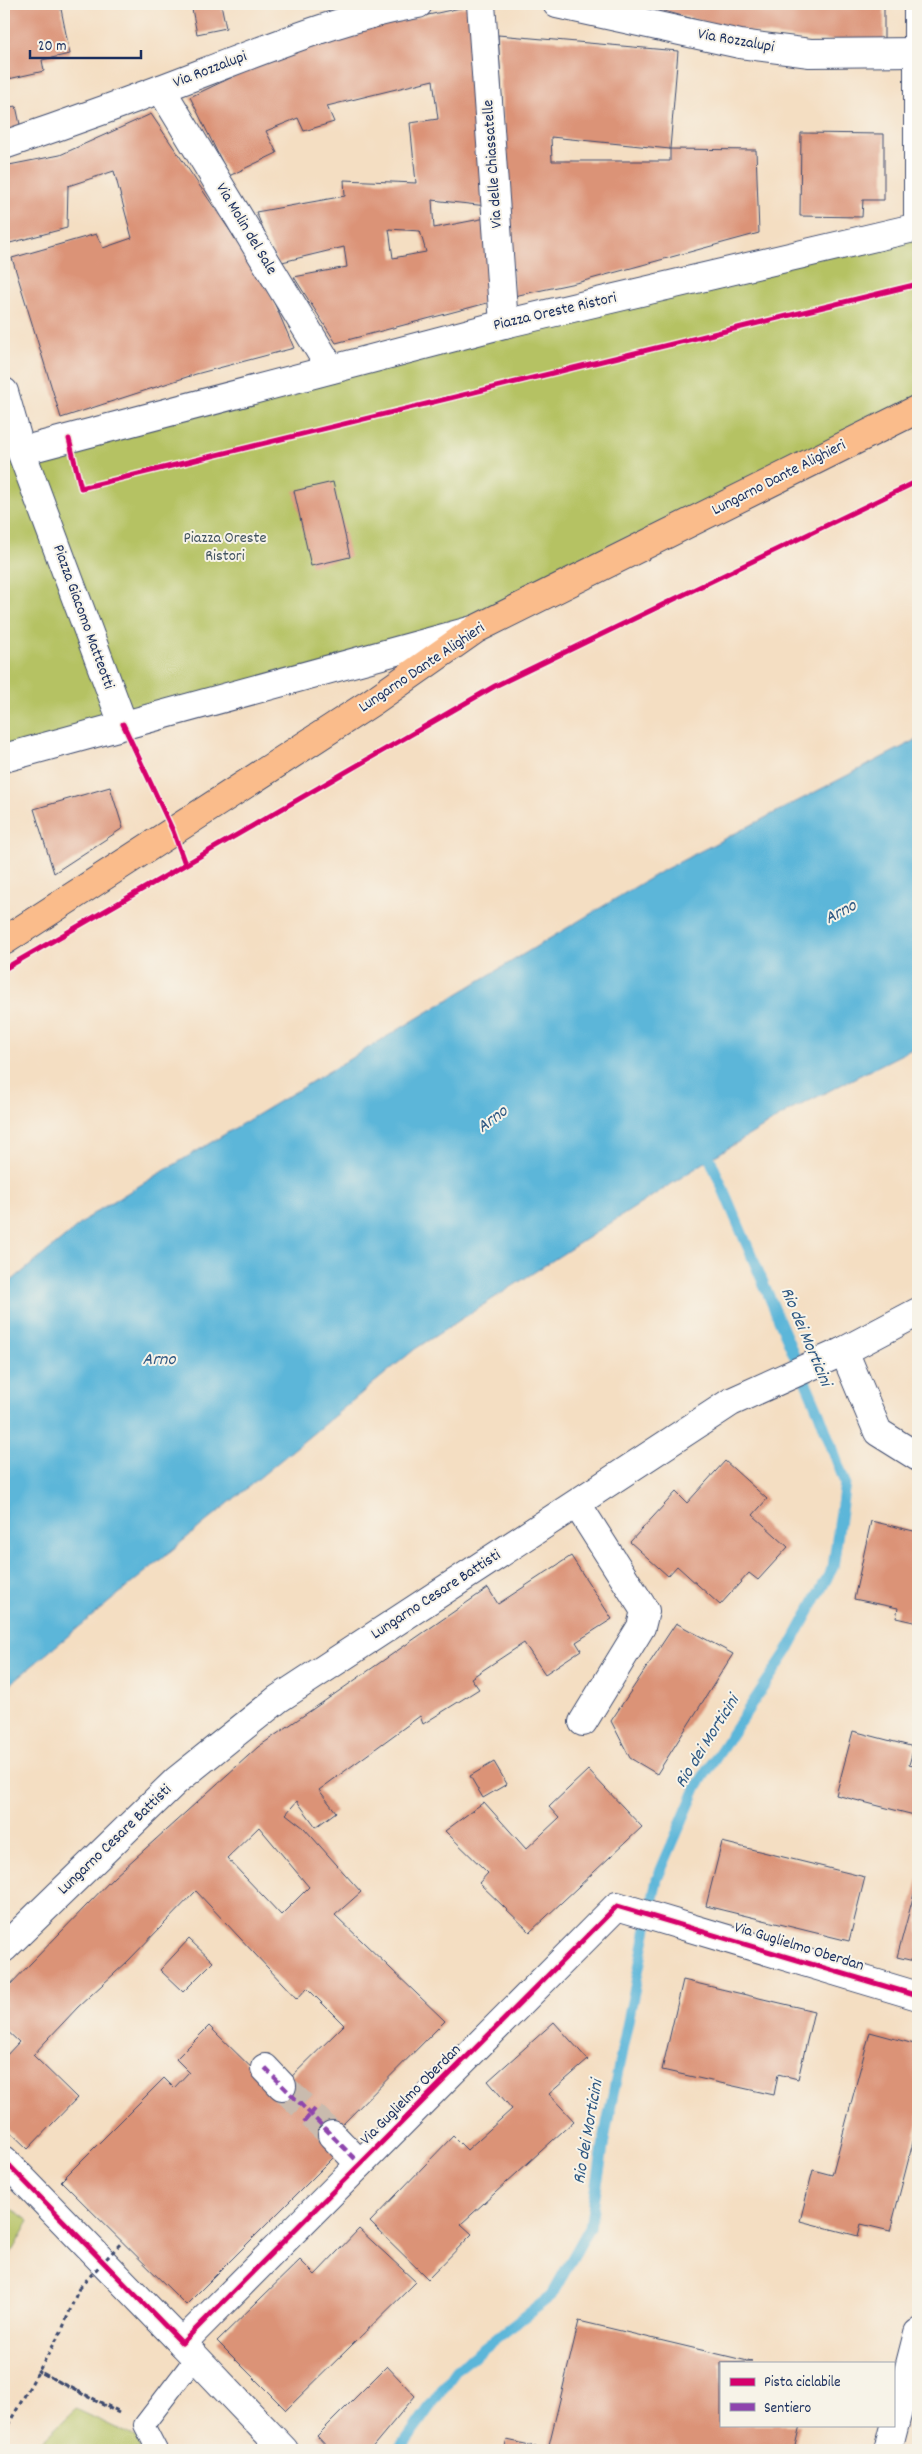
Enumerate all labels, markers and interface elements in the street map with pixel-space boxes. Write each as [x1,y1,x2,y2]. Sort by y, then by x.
street label: Via Rozzalupi [696,23,776,59]
scale bar [30,28,141,60]
text: 20 m [38,36,66,58]
street label: Via Rozzalupi [170,45,250,95]
street label: Via delle Chiassatelle [477,99,509,229]
street label: Via Molin del Sale [209,179,283,279]
street label: Piazza Oreste Ristori [491,287,619,337]
street label: Lungarno Dante Alighieri [708,434,850,522]
park label: Piazza Oreste Ristori [184,527,266,568]
street label: Piazza Giacomo Matteotti [46,541,120,693]
street label: Lungarno Dante Alighieri [354,617,490,719]
water label: Arno [821,894,862,932]
water label: Arno [472,1100,514,1140]
water label: Rio dei Morticini [773,1284,838,1393]
water label: Arno [143,1348,176,1373]
street label: Lungarno Cesare Battisti [367,1544,505,1646]
water label: Rio dei Morticini [669,1688,748,1793]
street label: Lungarno Cesare Battisti [53,1779,177,1901]
street label: Via Guglielmo Oberdan [731,1916,867,1978]
street label: Via Guglielmo Oberdan [355,2039,467,2151]
water label: Rio dei Morticini [568,2075,611,2186]
legend [720,2362,894,2426]
text: Pista ciclabile [764,2372,841,2394]
text: Sentiero [764,2398,812,2420]

